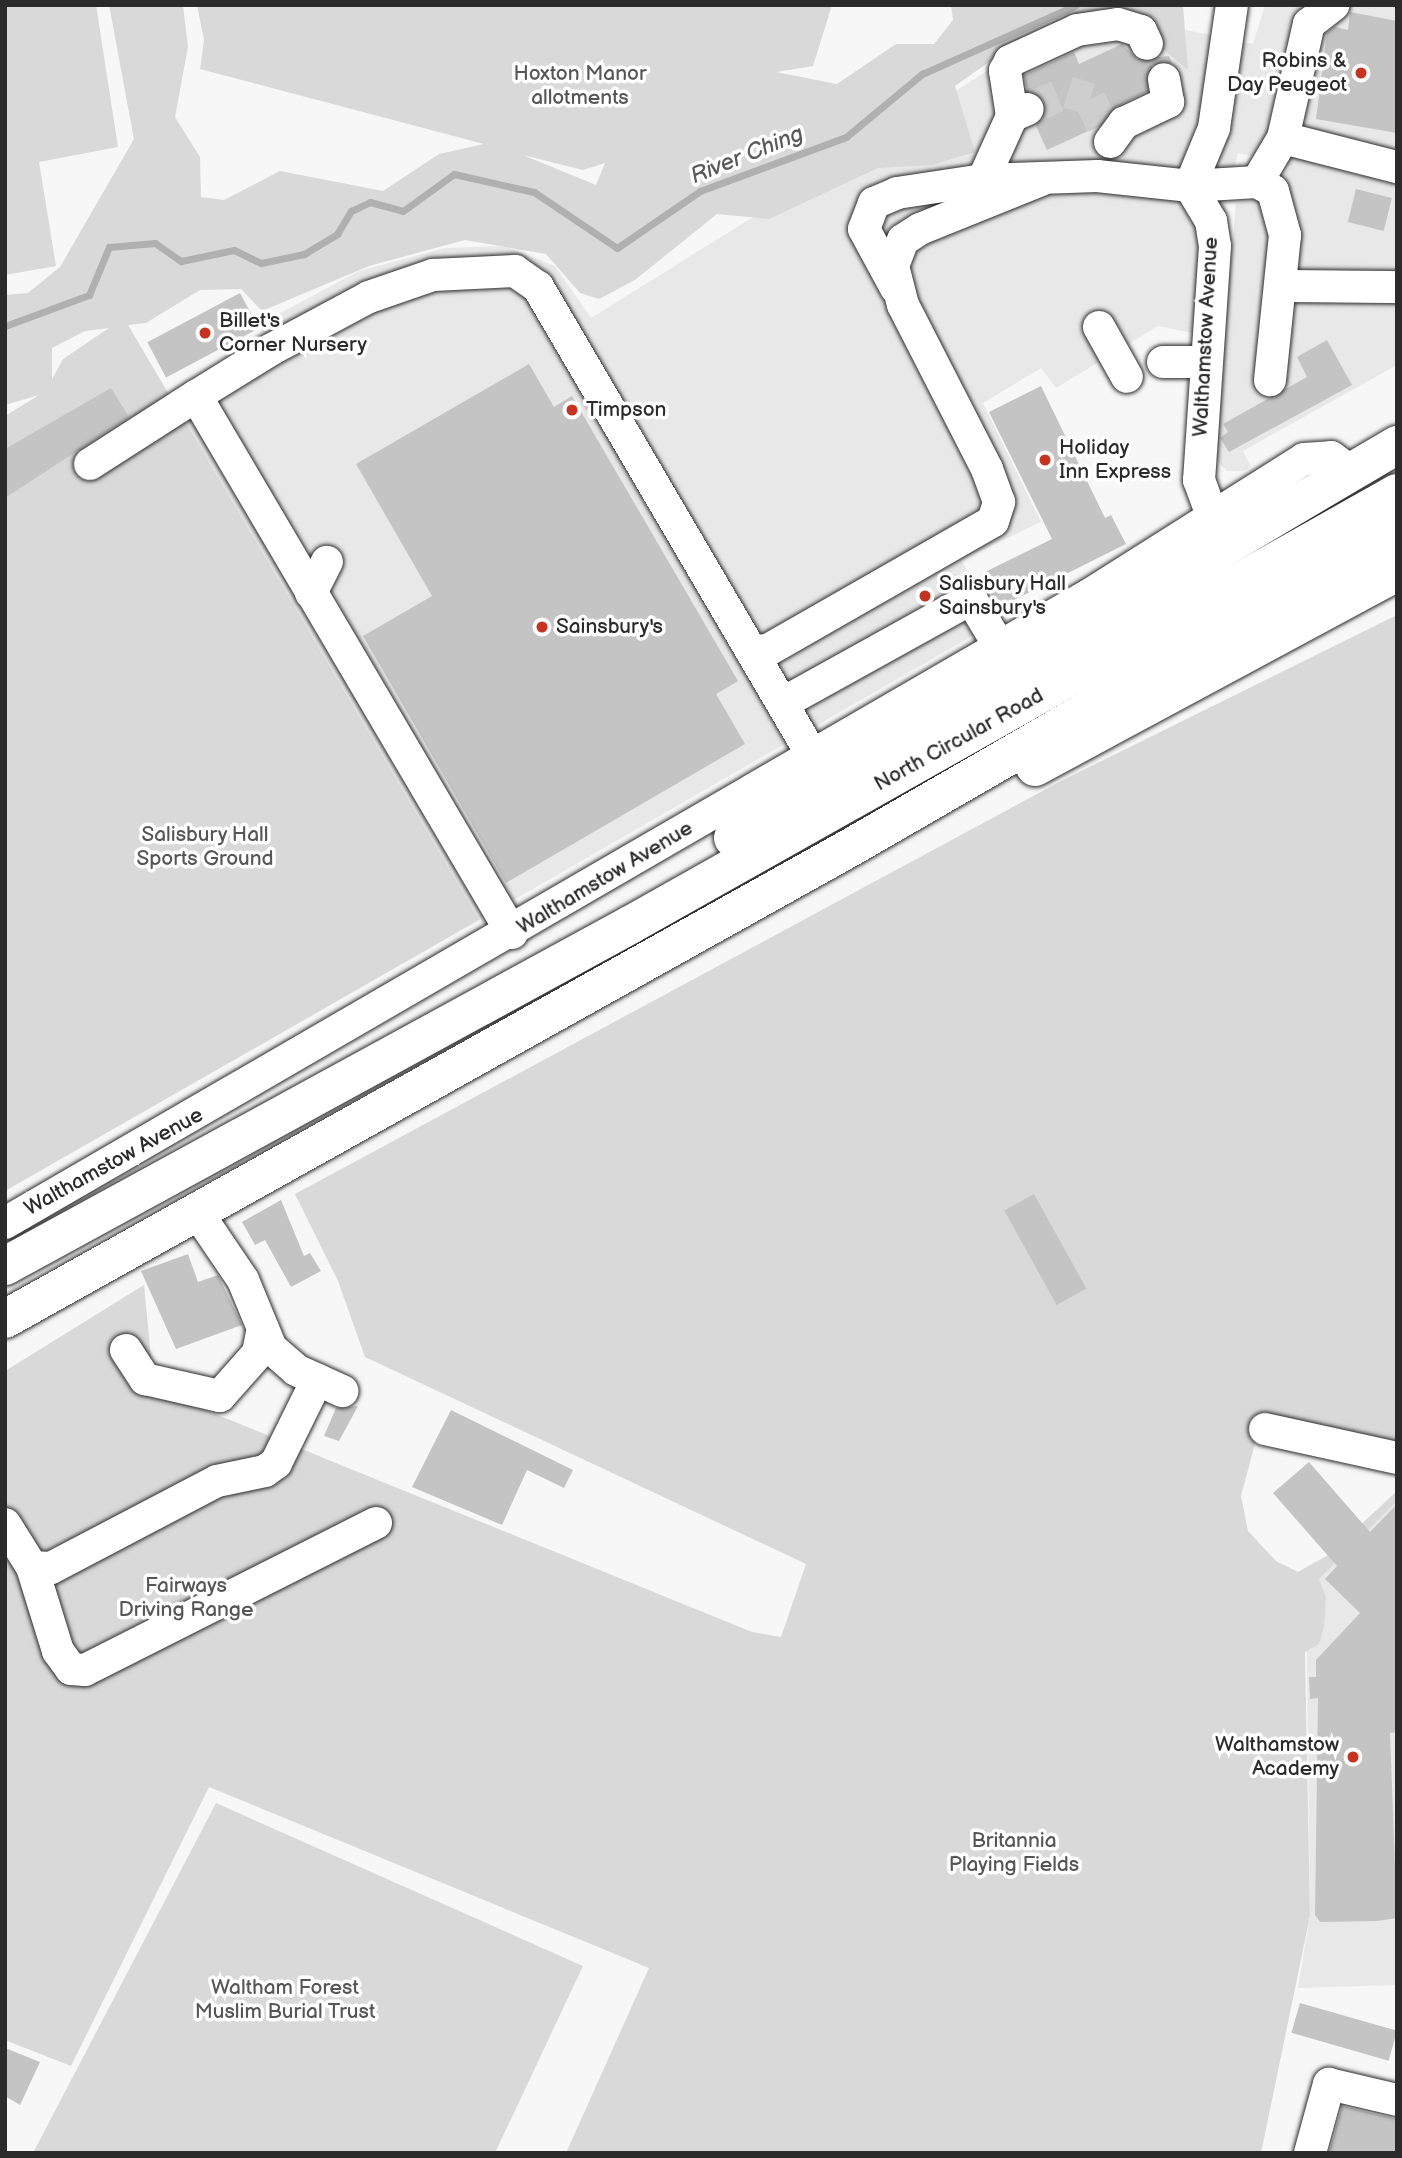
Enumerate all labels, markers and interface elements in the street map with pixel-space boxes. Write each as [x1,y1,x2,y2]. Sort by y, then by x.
place label: Robins & Day Peugeot [1226,48,1347,98]
park label: Hoxton Manor allotments [513,61,647,111]
marker: Robins & Day Peugeot [1353,65,1369,81]
water label: River Ching [687,120,807,190]
street label: Walthamstow Avenue [1188,236,1224,438]
place label: Billet's Corner Nursery [219,308,367,358]
marker: Billet's Corner Nursery [197,325,213,341]
place label: Timpson [586,397,666,423]
marker: Timpson [564,402,580,418]
place label: Holiday Inn Express [1059,435,1171,485]
marker: Holiday Inn Express [1037,452,1053,468]
place label: Salisbury Hall Sainsbury's [939,571,1067,621]
marker: Salisbury Hall Sainsbury's [917,588,933,604]
place label: Sainsbury's [556,614,663,640]
marker: Sainsbury's [534,619,550,635]
street label: North Circular Road [870,683,1048,797]
street label: Walthamstow Avenue [513,816,697,940]
park label: Salisbury Hall Sports Ground [136,822,274,872]
street label: Walthamstow Avenue [20,1102,208,1222]
park label: Fairways Driving Range [119,1573,253,1623]
place label: Walthamstow Academy [1215,1732,1339,1782]
marker: Walthamstow Academy [1345,1749,1361,1765]
park label: Britannia Playing Fields [949,1828,1079,1878]
park label: Waltham Forest Muslim Burial Trust [194,1975,376,2025]

